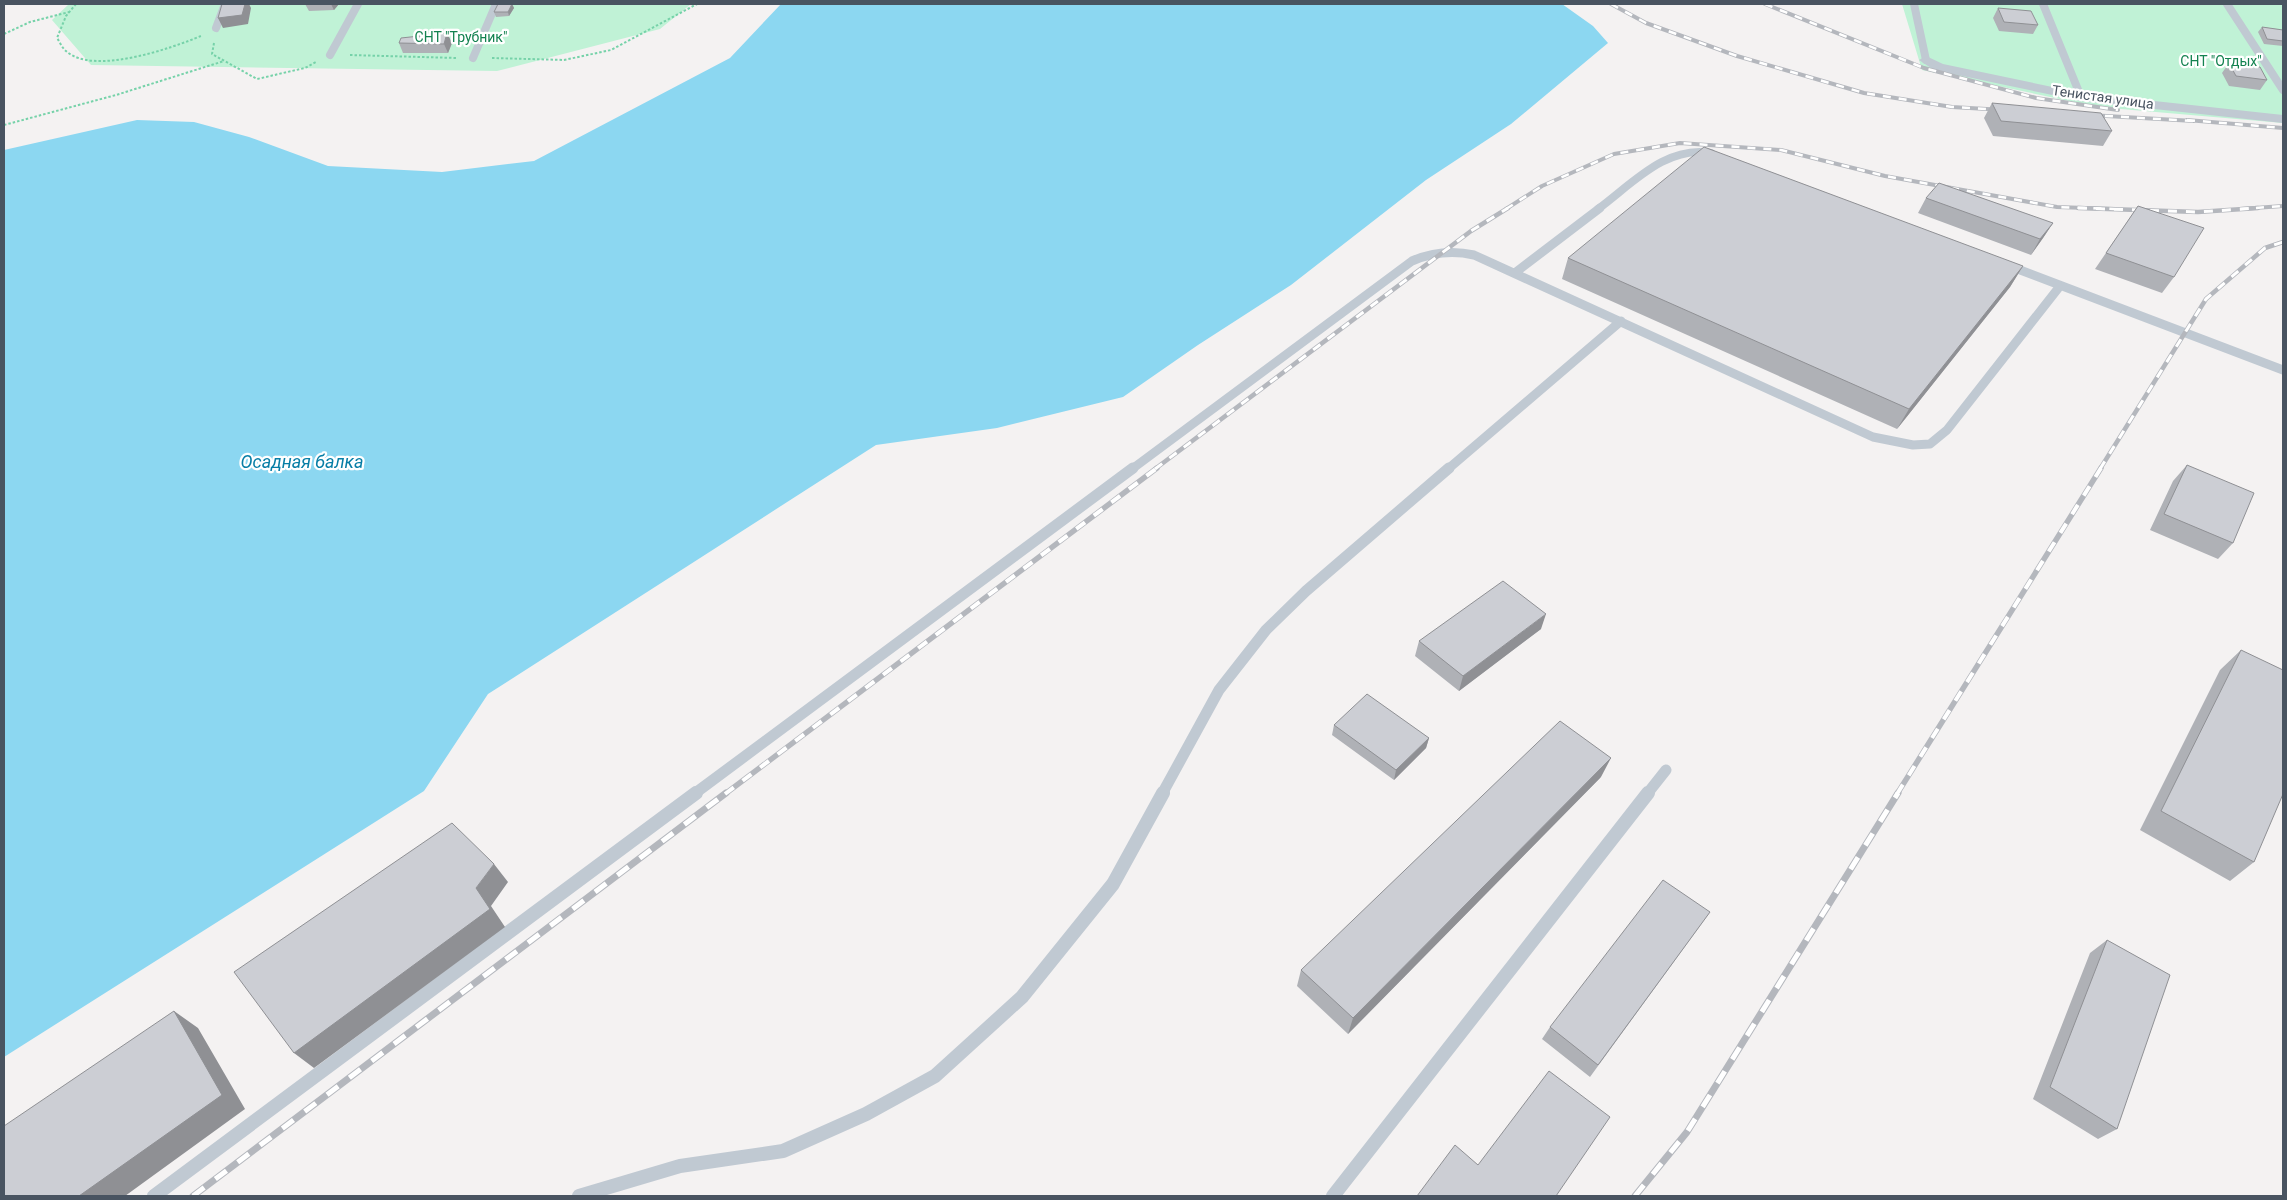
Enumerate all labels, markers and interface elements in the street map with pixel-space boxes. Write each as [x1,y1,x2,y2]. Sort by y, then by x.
park label: СНТ "Трубник" [415,29,507,45]
park label: СНТ "Отдых" [2180,53,2262,69]
street label: Тенистая улица [2051,82,2155,112]
water label: Осадная балка [241,451,363,472]

